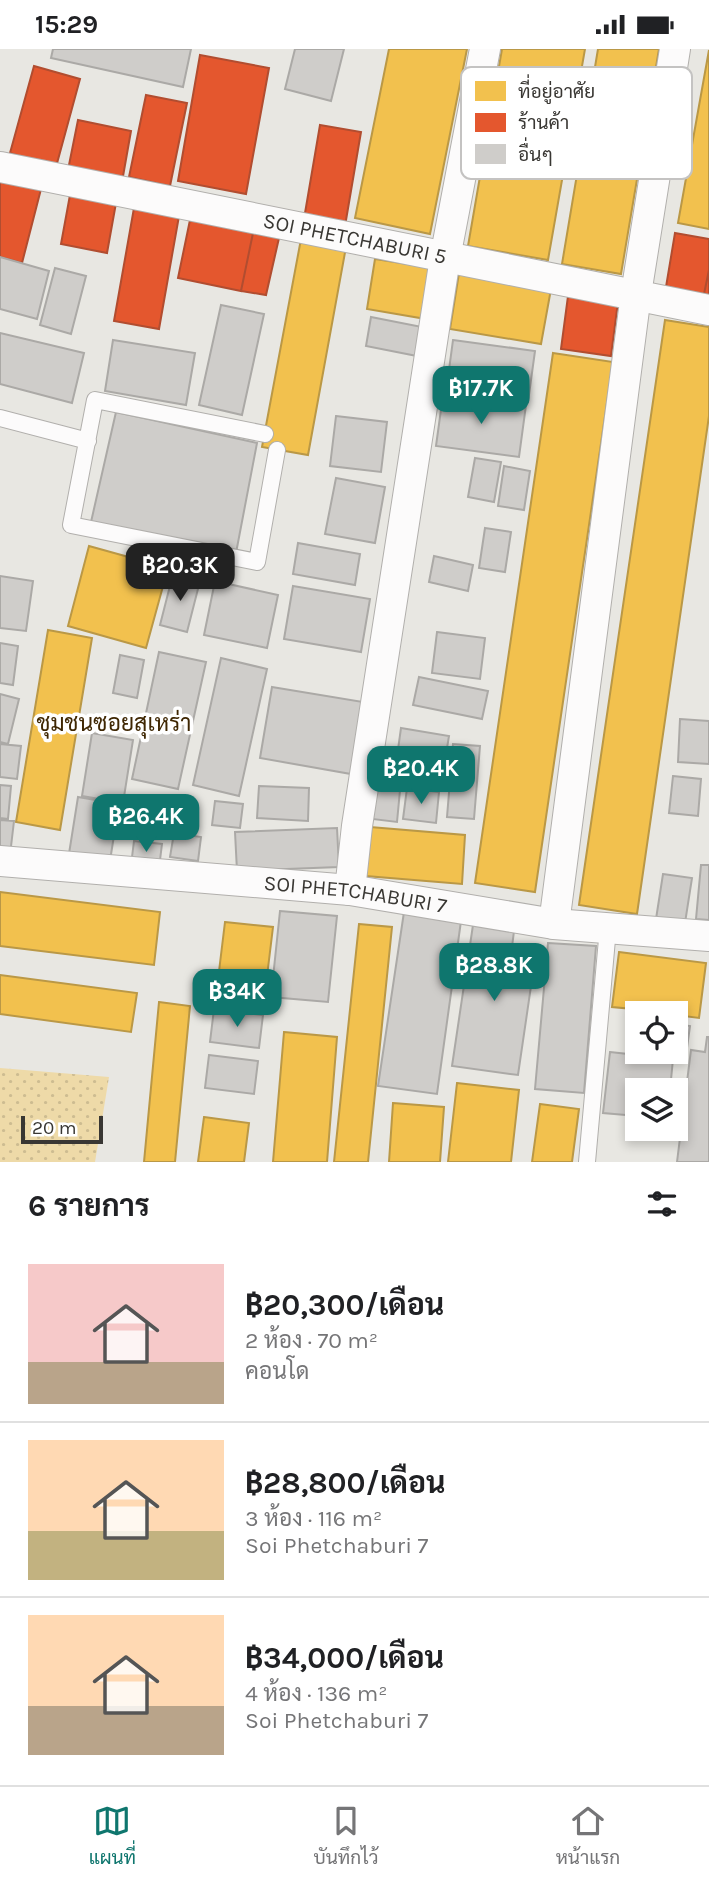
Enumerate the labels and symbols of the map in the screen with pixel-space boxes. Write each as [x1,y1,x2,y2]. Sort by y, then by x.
legend [461,67,692,179]
text: ที่อยู่อาศัย [518,74,595,105]
text: ร้านค้า [518,111,569,134]
text: อื่นๆ [518,137,553,166]
street label: SOI PHETCHABURI 5 [261,208,449,269]
pin: ฿17.7K [424,367,538,426]
pin: ฿20.3K [123,543,237,603]
district label: ชุมชนซอยสุเหร่า [37,709,191,739]
pin: ฿20.4K [364,747,478,806]
pin: ฿26.4K [89,795,203,854]
street label: SOI PHETCHABURI 7 [263,871,449,918]
pin: ฿28.8K [437,943,551,1003]
pin: ฿34K [196,969,278,1029]
scale bar [21,1113,103,1145]

